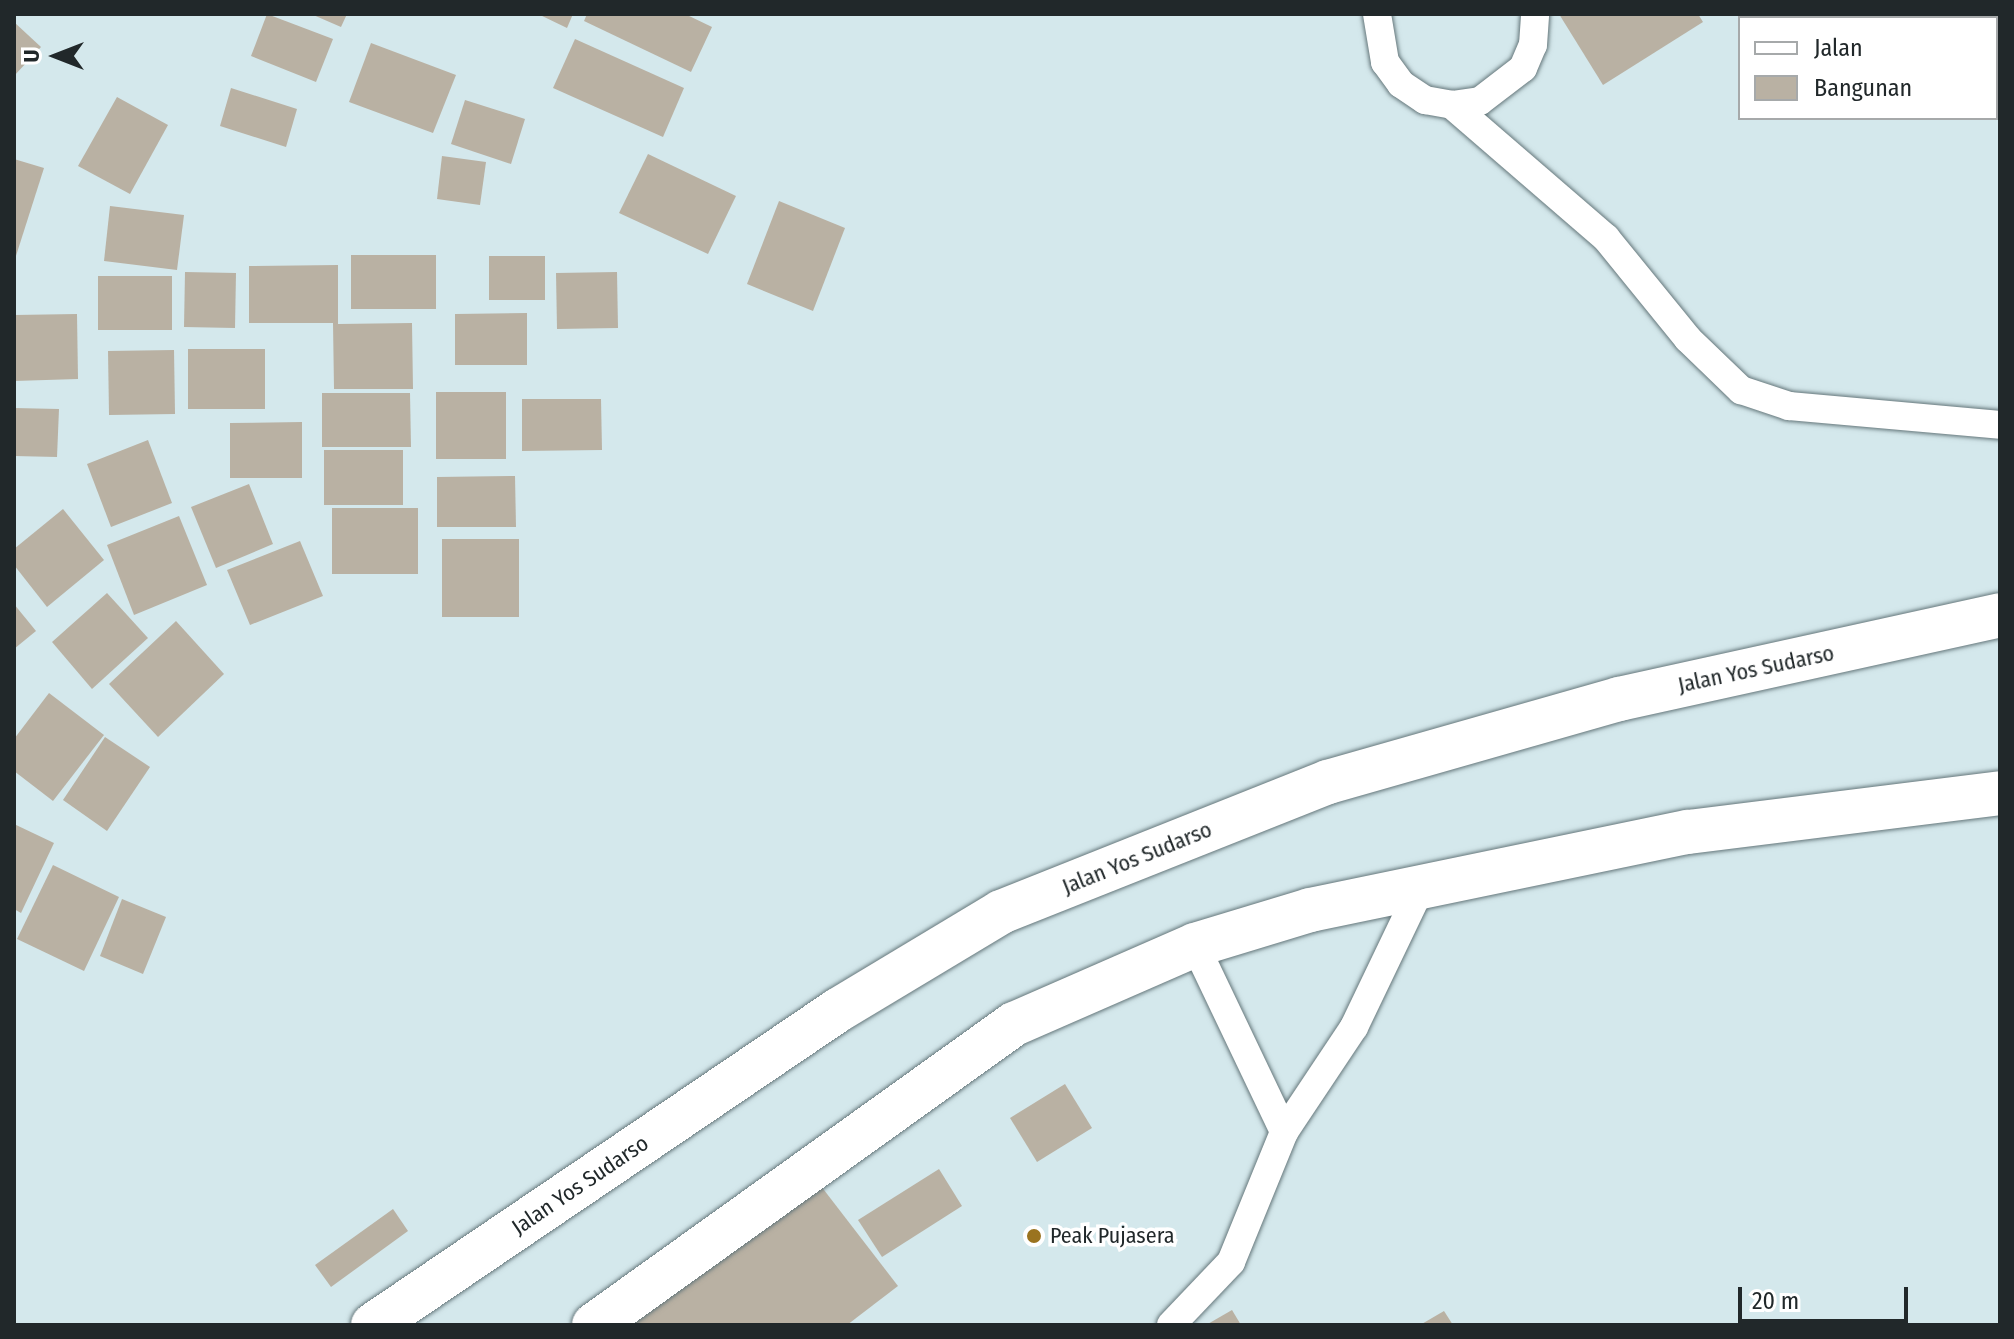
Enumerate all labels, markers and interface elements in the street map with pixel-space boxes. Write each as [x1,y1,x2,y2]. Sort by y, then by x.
north arrow [16,16,96,96]
legend [1738,16,1998,120]
text: Jalan [1814,34,1863,62]
text: U [18,50,45,62]
text: Bangunan [1814,74,1912,102]
street label: Jalan Yos Sudarso [1676,640,1836,698]
street label: Jalan Yos Sudarso [1058,816,1216,900]
street label: Jalan Yos Sudarso [507,1130,653,1240]
place label: Peak Pujasera [1050,1223,1174,1249]
marker: Peak Pujasera [1025,1227,1043,1245]
scale bar [1742,1271,1912,1321]
text: 20 m [1752,1287,1799,1315]

